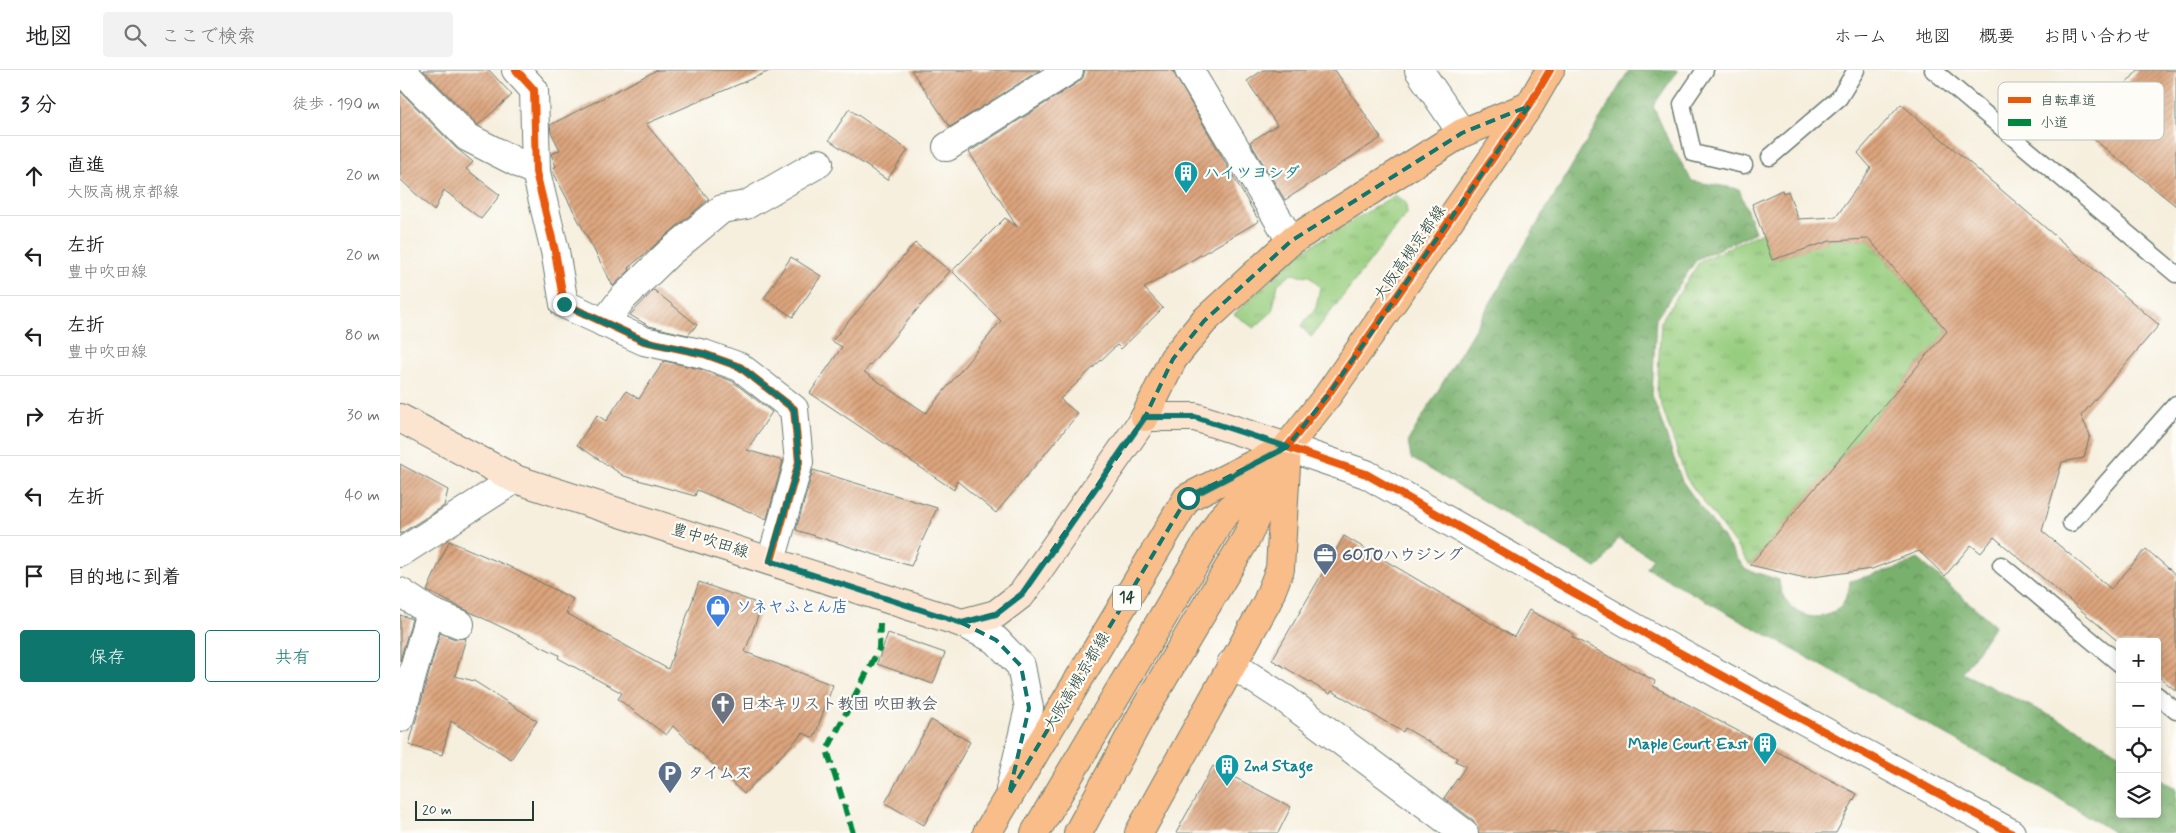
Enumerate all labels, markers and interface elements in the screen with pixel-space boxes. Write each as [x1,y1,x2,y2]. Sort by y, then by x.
search box [103,12,453,57]
icon: search [121,21,149,49]
text: 地図 [25,22,73,53]
text: ここで検索 [161,24,256,49]
text: ホーム [1834,25,1887,49]
text: 地図 [1915,25,1951,49]
text: 概要 [1979,25,2015,49]
text: お問い合わせ [2043,25,2151,49]
legend [1998,82,2164,140]
text: 3 分 [20,91,56,119]
text: 自転車道 [2040,92,2096,110]
text: 徒歩 · 190 m [292,94,380,115]
text: 小道 [2040,114,2068,132]
text: 直進 [67,153,105,178]
building icon: ハイツヨシダ [1173,160,1199,194]
icon: ahead [20,162,48,190]
place label: ハイツヨシダ [1204,163,1300,184]
text: 20 m [346,165,380,186]
text: 大阪高槻京都線 [67,182,179,203]
street label: 大阪高槻京都線 [1369,201,1451,305]
text: 左折 [67,233,105,258]
icon: left [20,242,48,270]
text: 20 m [346,245,380,266]
text: 豊中吹田線 [67,262,147,283]
route end [553,293,576,316]
text: 左折 [67,313,105,338]
icon: left [20,322,48,350]
text: 80 m [345,325,380,346]
text: 豊中吹田線 [67,342,147,363]
icon: right [20,402,48,430]
text: 右折 [67,405,105,430]
text: 30 m [347,405,380,426]
icon: left [20,482,48,510]
text: 左折 [67,485,105,510]
text: 40 m [344,485,380,506]
route start [1177,487,1200,510]
street label: 豊中吹田線 [669,519,751,563]
office icon: GOTOハウジング [1312,542,1338,576]
place label: GOTOハウジング [1342,545,1463,566]
icon: arrive [20,562,48,590]
text: 目的地に到着 [67,565,181,590]
road number: 14 [1113,586,1141,610]
shop icon: ソネヤふとん店 [705,594,731,628]
place label: ソネヤふとん店 [736,597,848,618]
street label: 大阪高槻京都線 [1039,629,1115,735]
button: 保存 [20,630,195,682]
button: 共有 [205,630,380,682]
map controls [2116,638,2161,818]
button: + [2116,638,2161,683]
button: − [2116,683,2161,728]
church icon: 日本キリスト教団 吹田教会 [710,691,736,725]
place label: 日本キリスト教団 吹田教会 [740,694,938,715]
button: locate [2116,728,2161,773]
building icon: Maple Court East [1752,731,1778,765]
place label: Maple Court East [1628,734,1749,755]
building icon: 2nd Stage [1214,753,1240,787]
place label: 2nd Stage [1244,756,1313,779]
parking icon: タイムズ [657,760,683,794]
place label: タイムズ [688,763,751,784]
button: layers [2116,773,2161,818]
scale bar [415,798,534,821]
text: 20 m [422,801,452,819]

